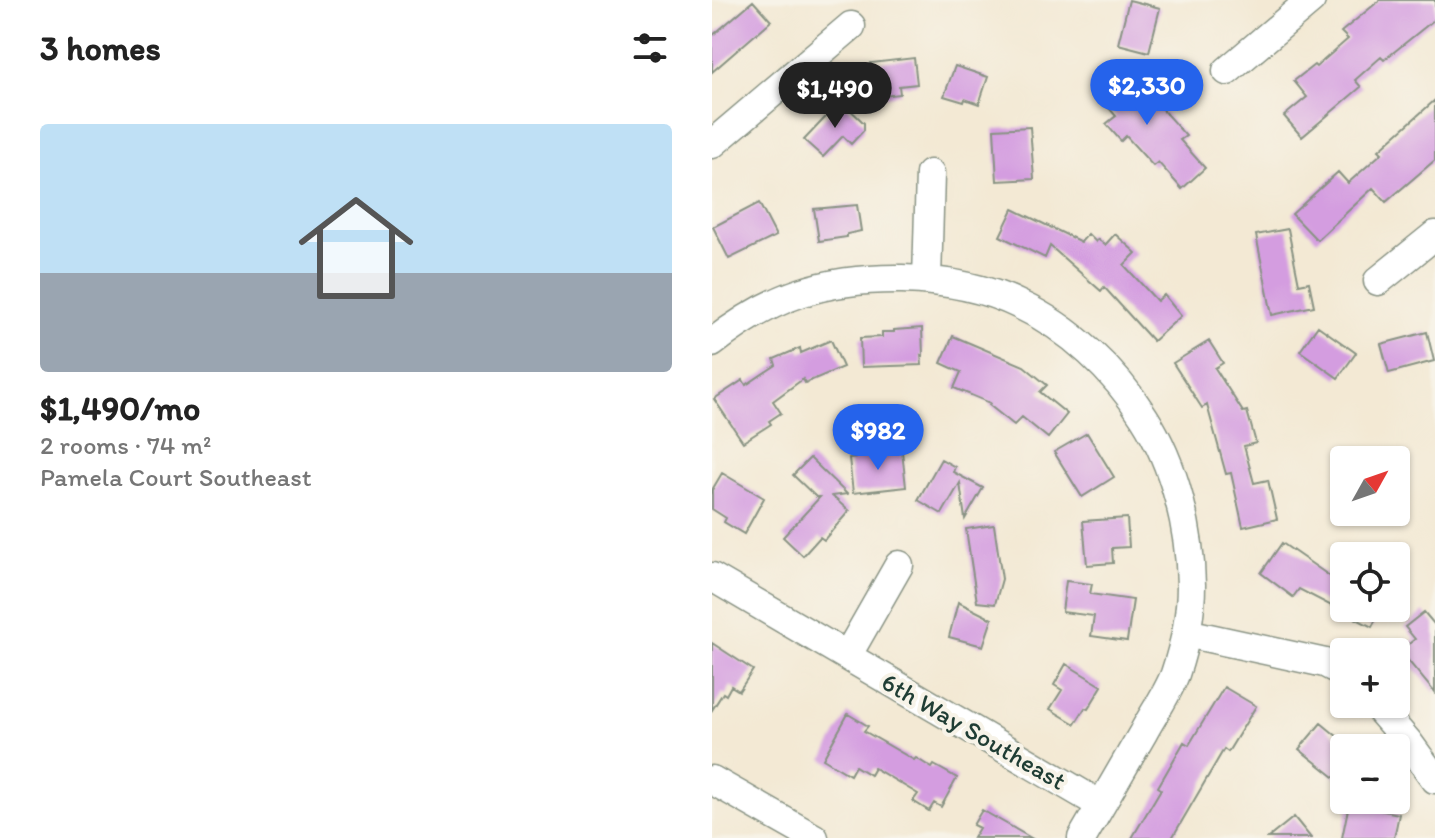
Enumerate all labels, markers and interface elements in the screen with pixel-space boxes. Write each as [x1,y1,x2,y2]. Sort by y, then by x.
icon: filters [628,26,672,70]
text: 3 homes [40,28,161,69]
pin: $2,330 [1082,59,1212,127]
pin: $1,490 [770,62,900,130]
text: $2,330 [1108,69,1186,101]
text: $1,490 [797,72,873,104]
icon: home [284,176,428,320]
text: $1,490/mo [40,388,200,429]
pin: $982 [831,404,925,472]
text: $982 [851,414,905,446]
text: 2 rooms · 74 m² [40,429,211,461]
north arrow [1330,446,1410,526]
map controls [1330,446,1410,814]
text: Pamela Court Southeast [40,461,312,493]
button: locate [1330,542,1410,622]
button: + [1330,638,1410,718]
street label: 6th Way Southeast [876,665,1072,797]
button: − [1330,734,1410,814]

